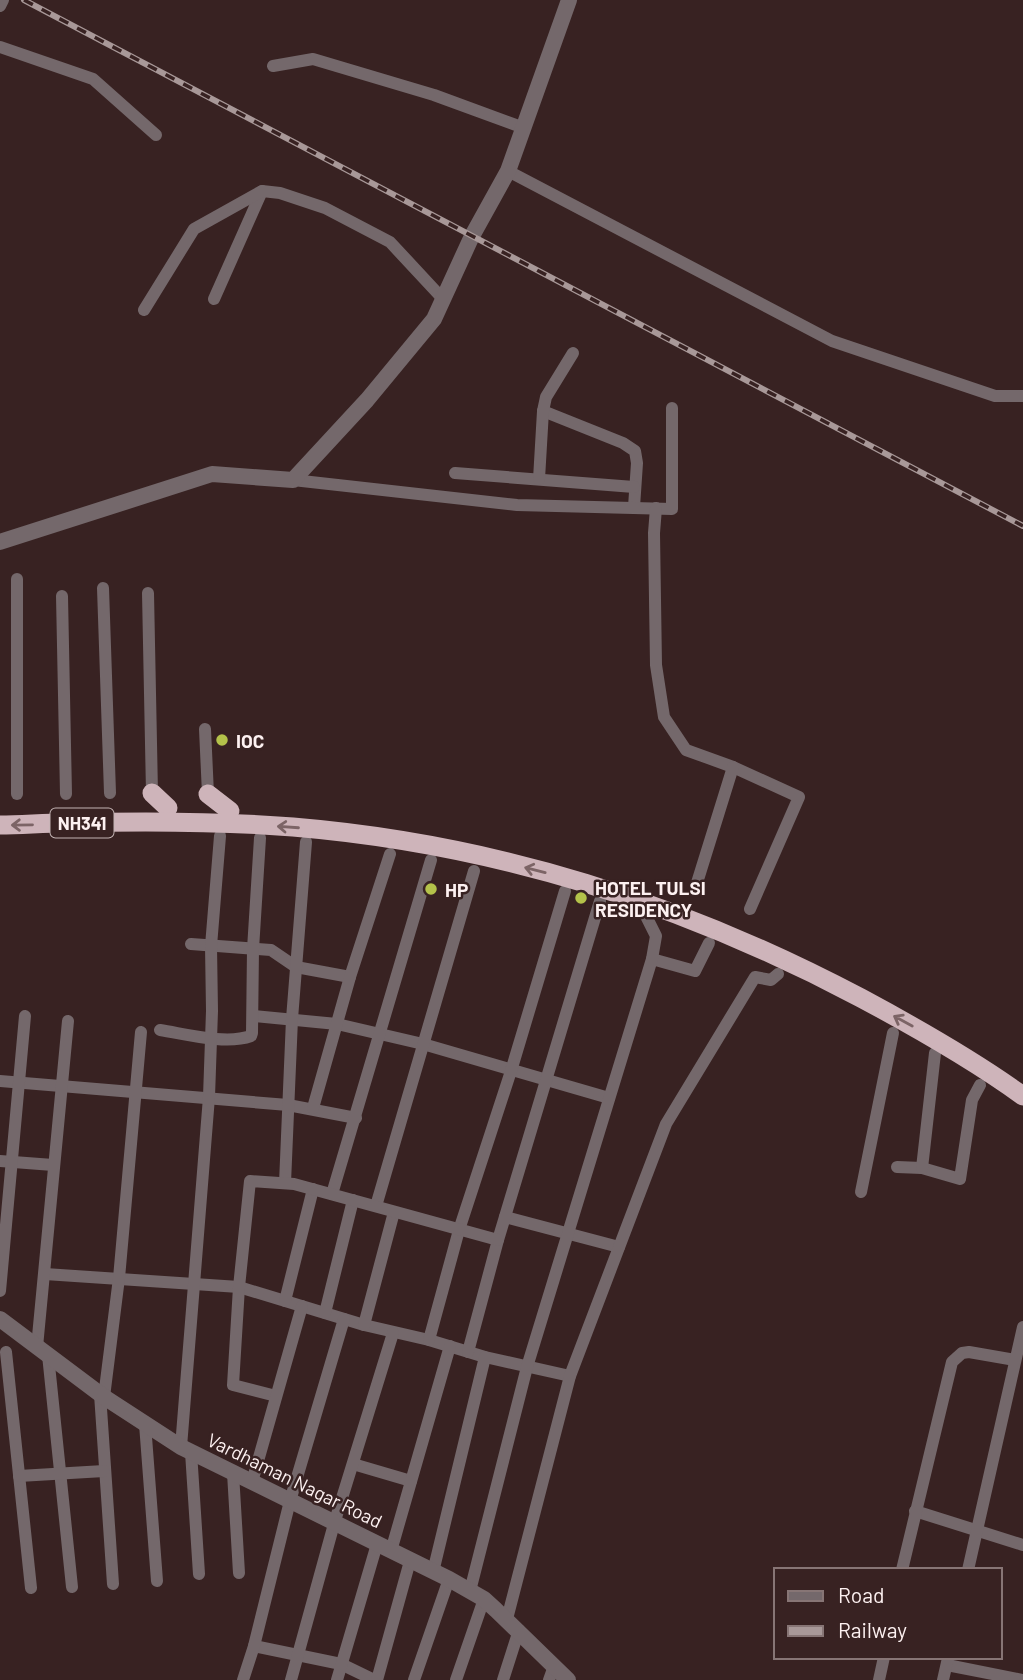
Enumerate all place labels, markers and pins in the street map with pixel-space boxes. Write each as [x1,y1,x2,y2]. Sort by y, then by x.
place label: IOC [236,729,264,752]
marker: IOC [214,732,230,748]
place label: HOTEL TULSI RESIDENCY [595,876,706,921]
place label: HP [445,878,468,901]
marker: HP [423,881,439,897]
marker: HOTEL TULSI RESIDENCY [573,890,589,906]

